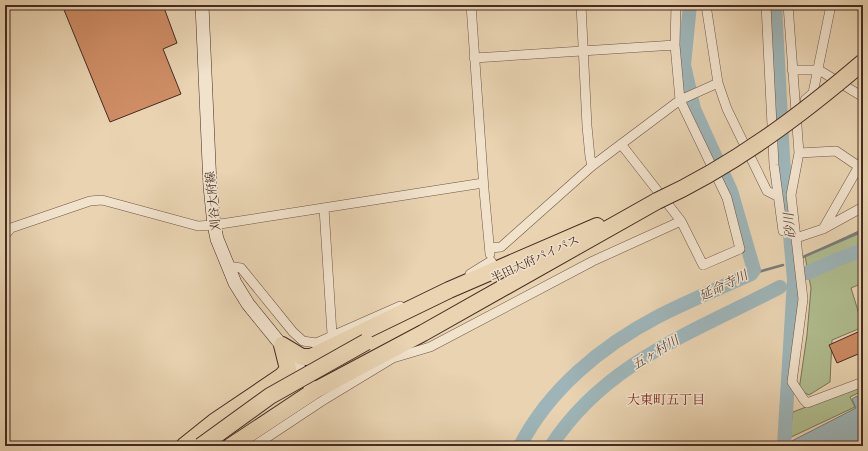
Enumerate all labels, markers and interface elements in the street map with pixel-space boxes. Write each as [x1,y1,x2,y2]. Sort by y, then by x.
street label: 刈谷大府線 [203,170,224,232]
water label: 砂川 [781,210,800,240]
street label: 半田大府パイパス [489,232,582,286]
water label: 延命寺川 [697,266,753,305]
water label: 五ヶ村川 [629,332,684,374]
district label: 大東町五丁目 [627,392,705,409]

